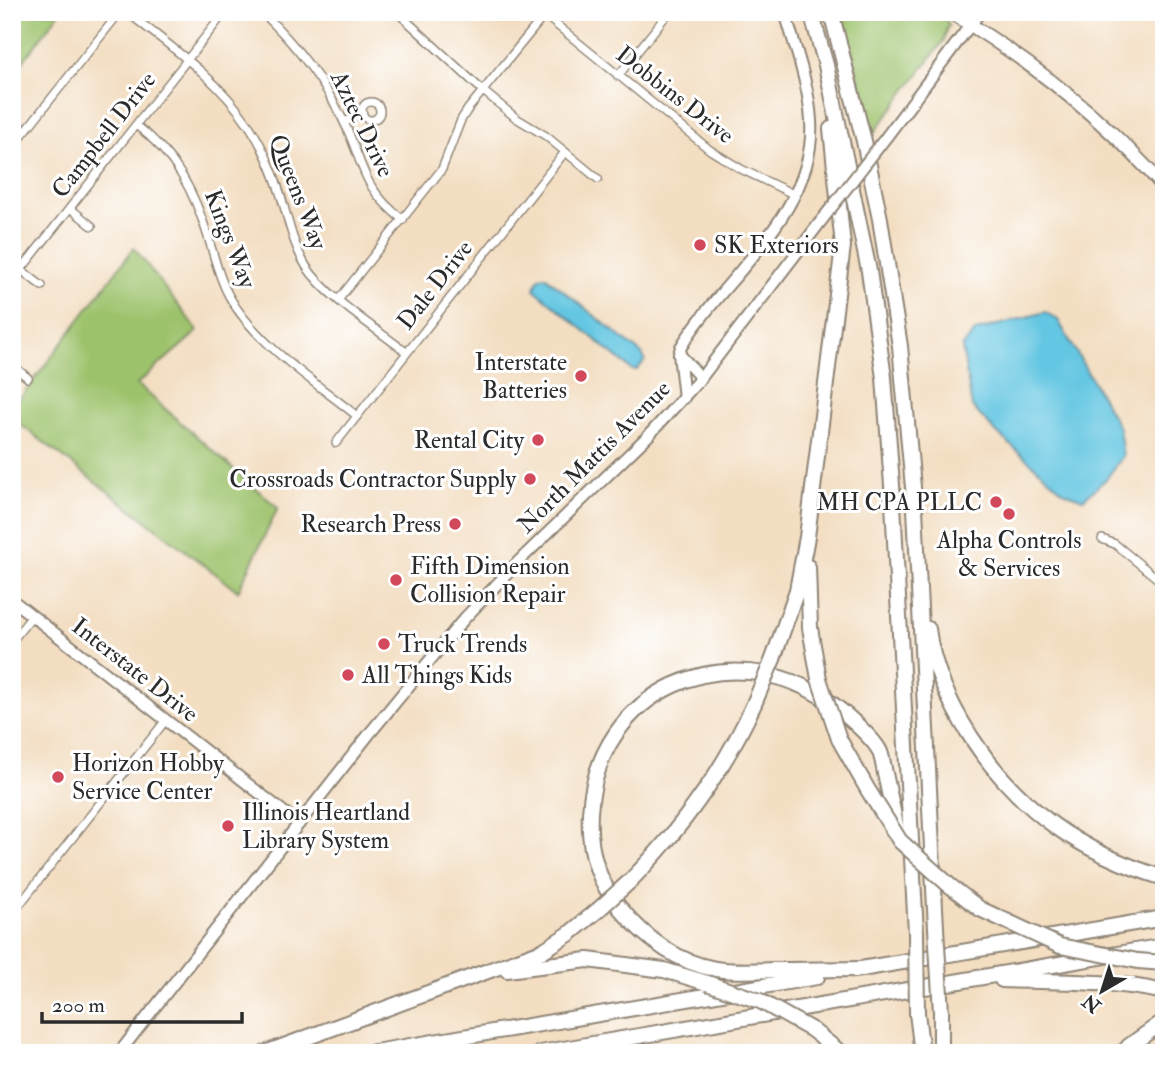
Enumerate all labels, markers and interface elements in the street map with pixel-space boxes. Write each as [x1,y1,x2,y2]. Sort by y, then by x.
street label: Dobbins Drive [610,39,740,151]
street label: Aztec Drive [323,65,401,182]
street label: Campbell Drive [45,66,163,204]
street label: Queens Way [262,130,334,254]
street label: Kings Way [197,185,263,293]
place label: SK Exteriors [714,230,839,261]
street label: Dale Drive [390,234,480,336]
marker: SK Exteriors [692,237,708,253]
place label: Interstate Batteries [475,347,567,406]
marker: Interstate Batteries [573,368,589,384]
street label: North Mattis Avenue [511,374,677,540]
place label: Rental City [414,425,524,456]
marker: Rental City [530,432,546,448]
place label: Crossroads Contractor Supply [229,464,516,495]
marker: Crossroads Contractor Supply [522,471,538,487]
place label: MH CPA PLLC [816,487,982,518]
marker: MH CPA PLLC [988,494,1004,510]
marker: Alpha Controls & Services [1001,506,1017,522]
place label: Research Press [300,509,441,540]
marker: Research Press [447,516,463,532]
place label: Alpha Controls & Services [936,525,1081,584]
place label: Fifth Dimension Collision Repair [410,551,570,610]
marker: Fifth Dimension Collision Repair [388,572,404,588]
street label: Interstate Drive [65,611,205,729]
place label: Truck Trends [398,629,527,660]
marker: Truck Trends [376,636,392,652]
place label: All Things Kids [361,660,512,691]
marker: All Things Kids [340,667,356,683]
place label: Horizon Hobby Service Center [72,748,224,807]
marker: Horizon Hobby Service Center [50,769,66,785]
place label: Illinois Heartland Library System [242,797,410,856]
marker: Illinois Heartland Library System [220,818,236,834]
north arrow [1068,956,1138,1026]
scale bar [42,981,242,1025]
text: N [1077,988,1107,1019]
text: 200 m [52,992,105,1019]

